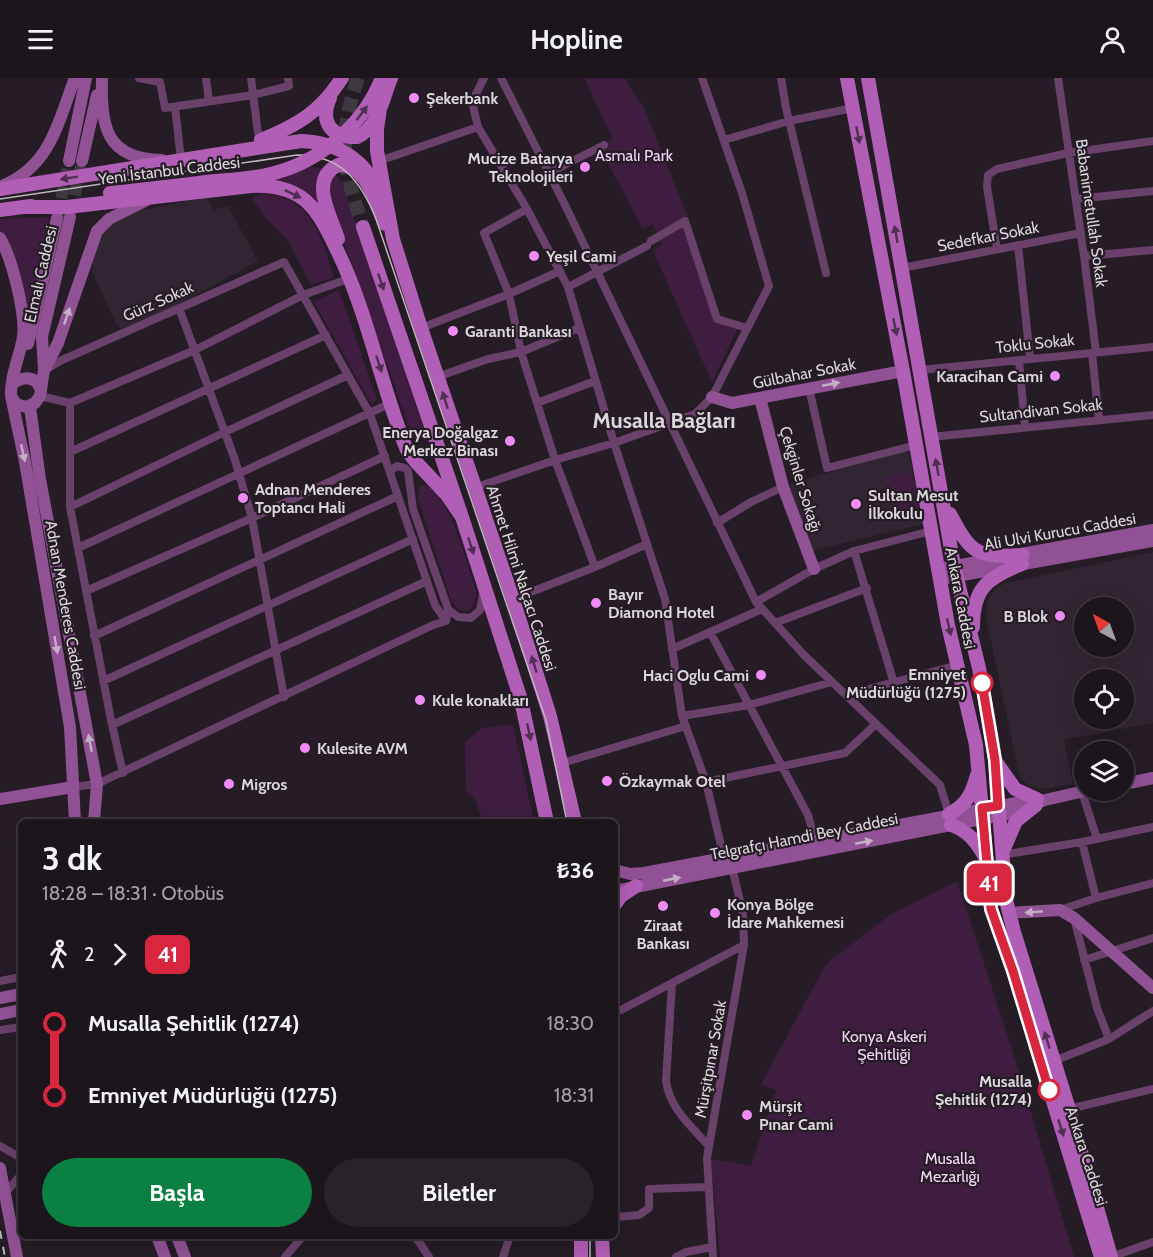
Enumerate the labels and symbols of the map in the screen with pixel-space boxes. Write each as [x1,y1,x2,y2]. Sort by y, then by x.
place label: Şekerbank [426,89,498,108]
marker: Şekerbank [407,91,421,105]
one-way arrow [355,105,368,121]
one-way arrow [854,126,863,145]
street label: Babanimetullah Sokak [1072,138,1111,289]
park label: Asmalı Park [595,146,674,165]
place label: Mucize Batarya Teknolojileri [468,149,573,186]
street label: Yeni İstanbul Caddesi [96,152,241,189]
marker: Mucize Batarya Teknolojileri [578,160,592,174]
one-way arrow [60,174,79,183]
one-way arrow [285,189,302,199]
street label: Sedefkar Sokak [936,217,1041,256]
street label: Elmalı Caddesi [20,224,61,324]
one-way arrow [891,224,900,243]
place label: Yeşil Cami [545,247,616,266]
marker: Yeşil Cami [527,249,541,263]
one-way arrow [377,273,387,291]
street label: Gürz Sokak [120,277,197,325]
one-way arrow [63,307,73,325]
one-way arrow [891,318,900,337]
place label: Garanti Bankası [465,322,572,341]
marker: Garanti Bankası [446,324,460,338]
street label: Toklu Sokak [995,330,1076,357]
street label: Gülbahar Sokak [751,354,858,393]
one-way arrow [375,355,384,373]
place label: Karacihan Cami [936,367,1043,386]
marker: Karacihan Cami [1048,369,1062,383]
one-way arrow [822,379,841,388]
one-way arrow [439,391,449,409]
street label: Sultandivan Sokak [979,394,1104,426]
district label: Musalla Bağları [593,407,735,434]
place label: Enerya Doğalgaz Merkez Binası [382,423,498,460]
street label: Çekginler Sokağı [775,424,826,534]
marker: Enerya Doğalgaz Merkez Binası [503,434,517,448]
one-way arrow [19,444,28,463]
one-way arrow [932,457,941,476]
place label: Adnan Menderes Toptancı Hali [255,480,371,517]
street label: Ahmet Hilmi Nalçacı Caddesi [482,483,561,674]
place label: Sultan Mesut İlkokulu [868,486,959,523]
marker: Adnan Menderes Toptancı Hali [236,491,250,505]
marker: Sultan Mesut İlkokulu [849,497,863,511]
street label: Ali Ulvi Kurucu Caddesi [983,509,1137,554]
street label: Adnan Menderes Caddesi [41,519,90,691]
one-way arrow [467,537,477,555]
street label: Ankara Caddesi [941,546,980,651]
place label: Bayır Diamond Hotel [608,585,714,622]
marker: Bayır Diamond Hotel [589,596,603,610]
north arrow [1074,597,1134,657]
place label: B Blok [1003,607,1048,626]
marker: B Blok [1053,609,1067,623]
one-way arrow [945,617,954,636]
one-way arrow [52,636,61,655]
one-way arrow [528,655,538,673]
place label: Emniyet Müdürlüğü (1275) [846,665,966,702]
place label: Haci Oglu Cami [643,666,749,685]
marker: Haci Oglu Cami [754,668,768,682]
marker: Emniyet Müdürlüğü (1275) [971,672,993,694]
place label: Kule konakları [432,691,529,710]
marker: Kule konakları [413,693,427,707]
one-way arrow [525,723,535,742]
one-way arrow [85,734,94,753]
place label: Kulesite AVM [317,739,408,758]
marker: Kulesite AVM [298,741,312,755]
place label: Özkaymak Otel [619,772,726,791]
marker: Özkaymak Otel [600,774,614,788]
place label: Migros [241,775,287,794]
marker: Migros [222,777,236,791]
street label: Telgrafçı Hamdi Bey Caddesi [709,809,900,864]
one-way arrow [854,836,873,846]
line badge: 41 [962,864,1016,902]
one-way arrow [663,874,682,883]
place label: Konya Bölge İdare Mahkemesi [727,895,844,932]
marker: Ziraat Bankası [656,899,670,913]
marker: Konya Bölge İdare Mahkemesi [708,906,722,920]
one-way arrow [1025,907,1044,916]
place label: Ziraat Bankası [636,916,690,953]
street label: Mürşitpınar Sokak [691,998,730,1119]
park label: Konya Askeri Şehitliği [841,1027,927,1064]
one-way arrow [1042,1031,1052,1049]
place label: Musalla Şehitlik (1274) [935,1072,1032,1109]
marker: Musalla Şehitlik (1274) [1038,1079,1060,1101]
place label: Mürşit Pınar Cami [759,1097,833,1134]
street label: Ankara Caddesi [1062,1104,1112,1208]
marker: Mürşit Pınar Cami [740,1108,754,1122]
one-way arrow [1056,1119,1066,1137]
park label: Musalla Mezarlığı [920,1149,980,1186]

